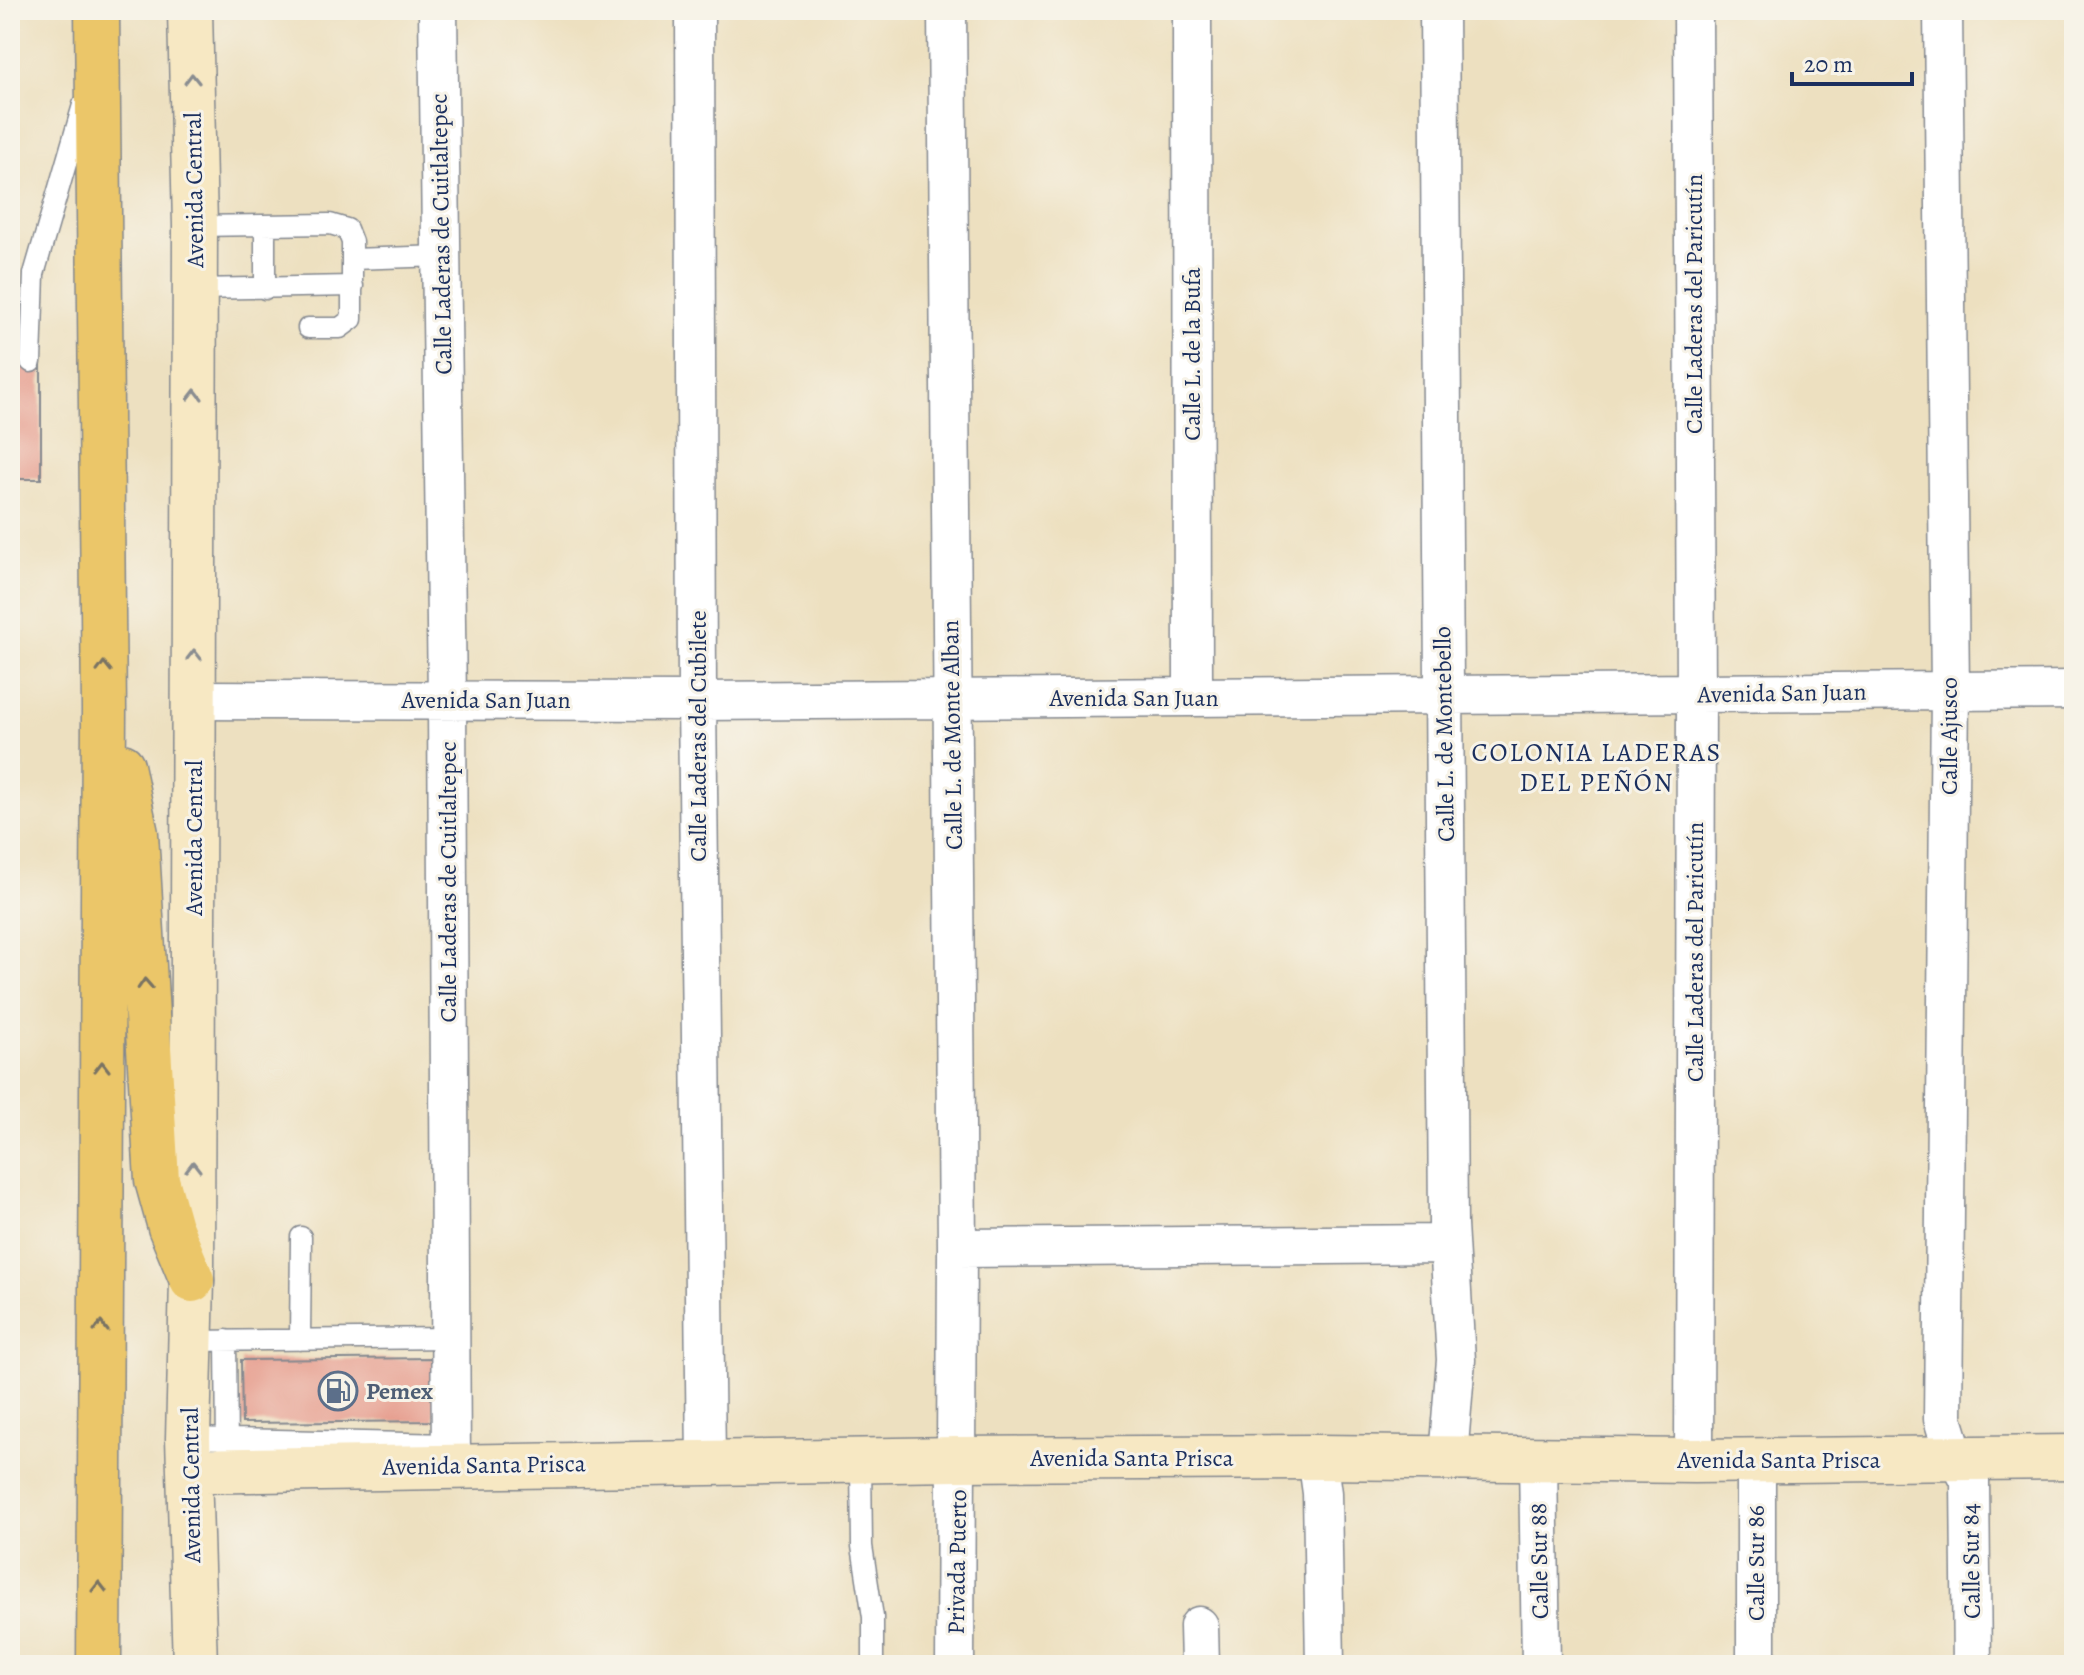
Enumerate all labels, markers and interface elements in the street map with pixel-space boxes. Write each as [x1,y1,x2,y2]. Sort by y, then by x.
scale bar [1792,36,1912,86]
text: 20 m [1804,48,1853,80]
one-way arrow [183,72,201,85]
street label: Calle Laderas de Cuitlaltepec [423,93,459,375]
street label: Avenida Central [177,112,211,269]
street label: Calle Laderas del Paricutín [1678,174,1710,434]
street label: Calle L. de la Bufa [1176,266,1208,441]
one-way arrow [186,388,204,401]
street label: Calle Laderas del Cubilete [682,610,714,862]
street label: Calle L. de Monte Alban [934,620,970,850]
street label: Calle L. de Montebello [1426,626,1462,842]
one-way arrow [185,648,203,661]
one-way arrow [95,660,113,673]
street label: Avenida San Juan [1696,676,1867,710]
street label: Calle Ajusco [1933,677,1965,795]
street label: Avenida San Juan [1048,682,1219,714]
street label: Avenida San Juan [400,684,571,716]
district label: COLONIA LADERAS DEL PEÑÓN [1472,735,1722,800]
street label: Calle Laderas de Cuitlaltepec [432,741,464,1023]
street label: Avenida Central [178,760,210,917]
street label: Calle Laderas del Paricutín [1679,822,1711,1082]
one-way arrow [137,977,154,990]
one-way arrow [93,1060,111,1073]
one-way arrow [184,1160,202,1173]
one-way arrow [92,1320,110,1333]
fuel station icon: Pemex [317,1370,359,1412]
place label: Pemex [366,1375,433,1407]
street label: Avenida Central [174,1407,208,1564]
street label: Avenida Santa Prisca [1029,1442,1235,1474]
street label: Avenida Santa Prisca [1676,1444,1882,1476]
street label: Avenida Santa Prisca [381,1447,587,1483]
street label: Privada Puerto [940,1489,974,1635]
street label: Calle Sur 88 [1522,1503,1556,1619]
street label: Calle Sur 84 [1954,1503,1988,1619]
street label: Calle Sur 86 [1740,1505,1772,1621]
one-way arrow [90,1580,108,1593]

